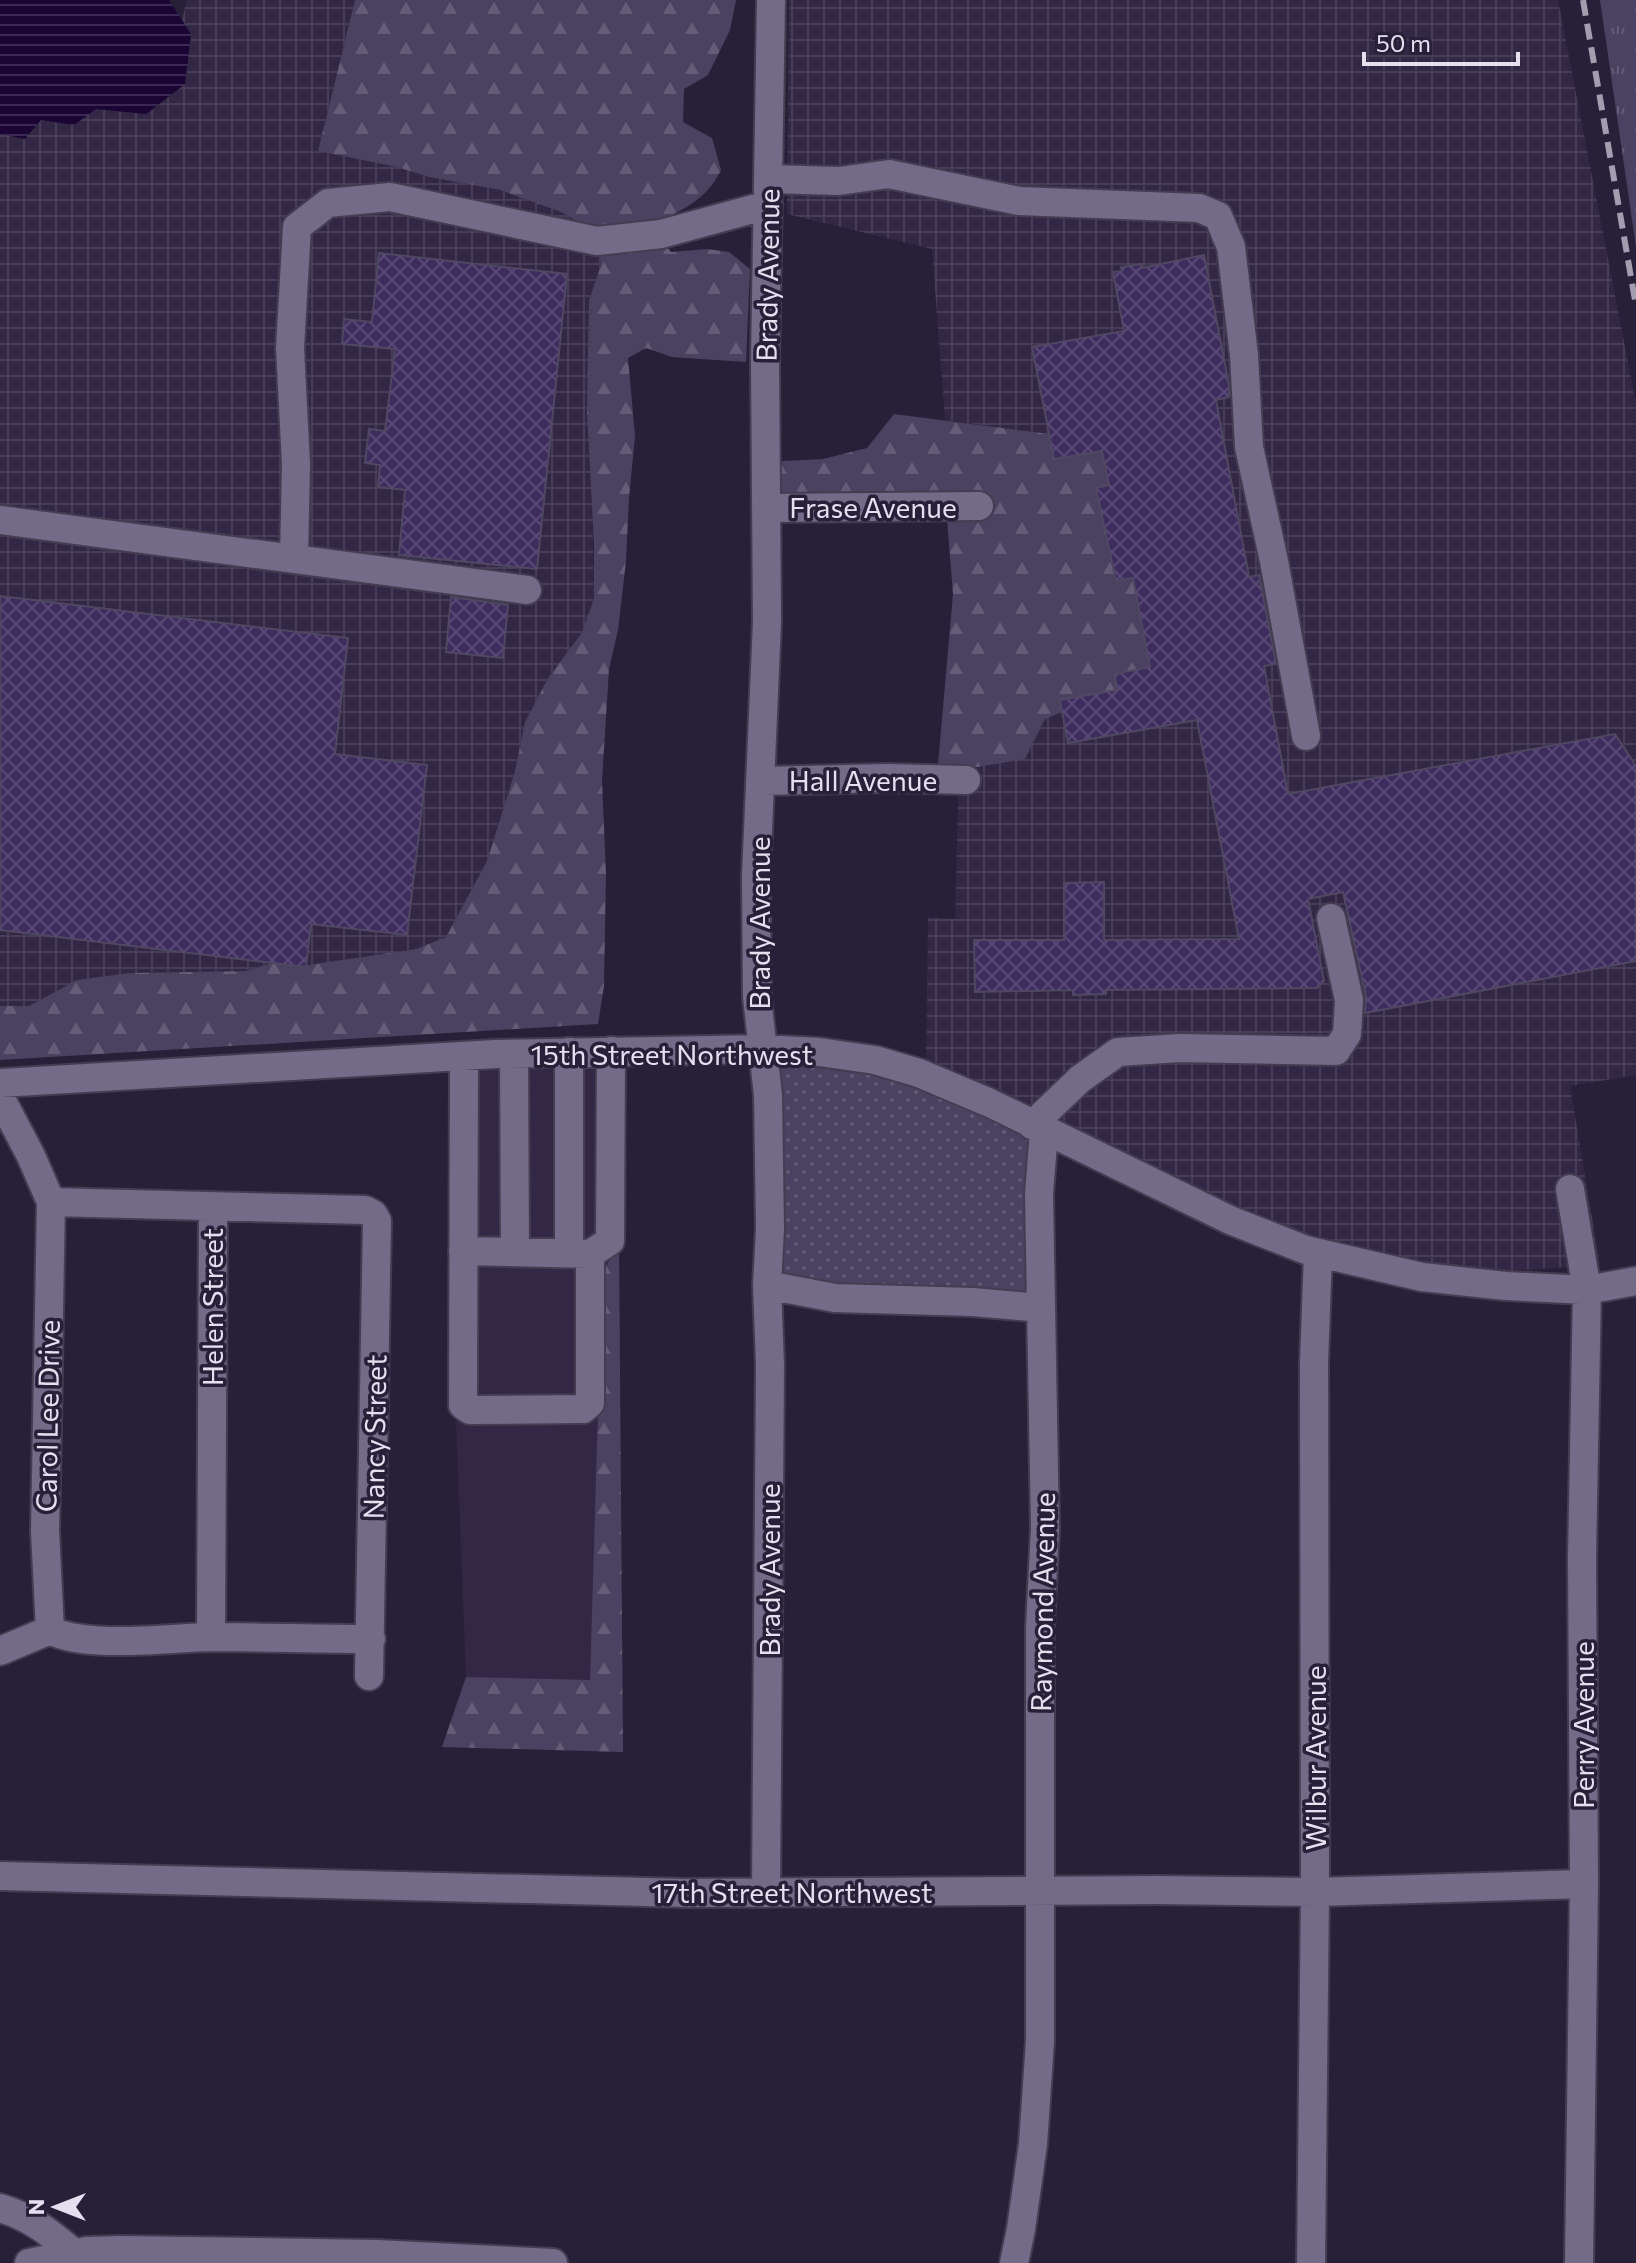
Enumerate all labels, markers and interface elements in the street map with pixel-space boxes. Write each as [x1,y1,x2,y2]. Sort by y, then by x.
scale bar [1364,16,1518,66]
text: 50 m [1376,28,1431,57]
street label: Brady Avenue [748,188,786,362]
street label: Frase Avenue [789,490,957,524]
street label: Hall Avenue [789,763,937,797]
street label: Brady Avenue [742,837,776,1010]
street label: 15th Street Northwest [531,1037,813,1071]
street label: Helen Street [195,1228,229,1386]
street label: Carol Lee Drive [28,1320,66,1512]
street label: Nancy Street [356,1354,392,1520]
street label: Brady Avenue [752,1484,786,1657]
street label: Raymond Avenue [1023,1492,1061,1712]
street label: Perry Avenue [1566,1641,1600,1809]
street label: Wilbur Avenue [1298,1666,1332,1850]
street label: 17th Street Northwest [651,1875,933,1909]
north arrow [16,2167,96,2247]
text: N [22,2199,49,2215]

